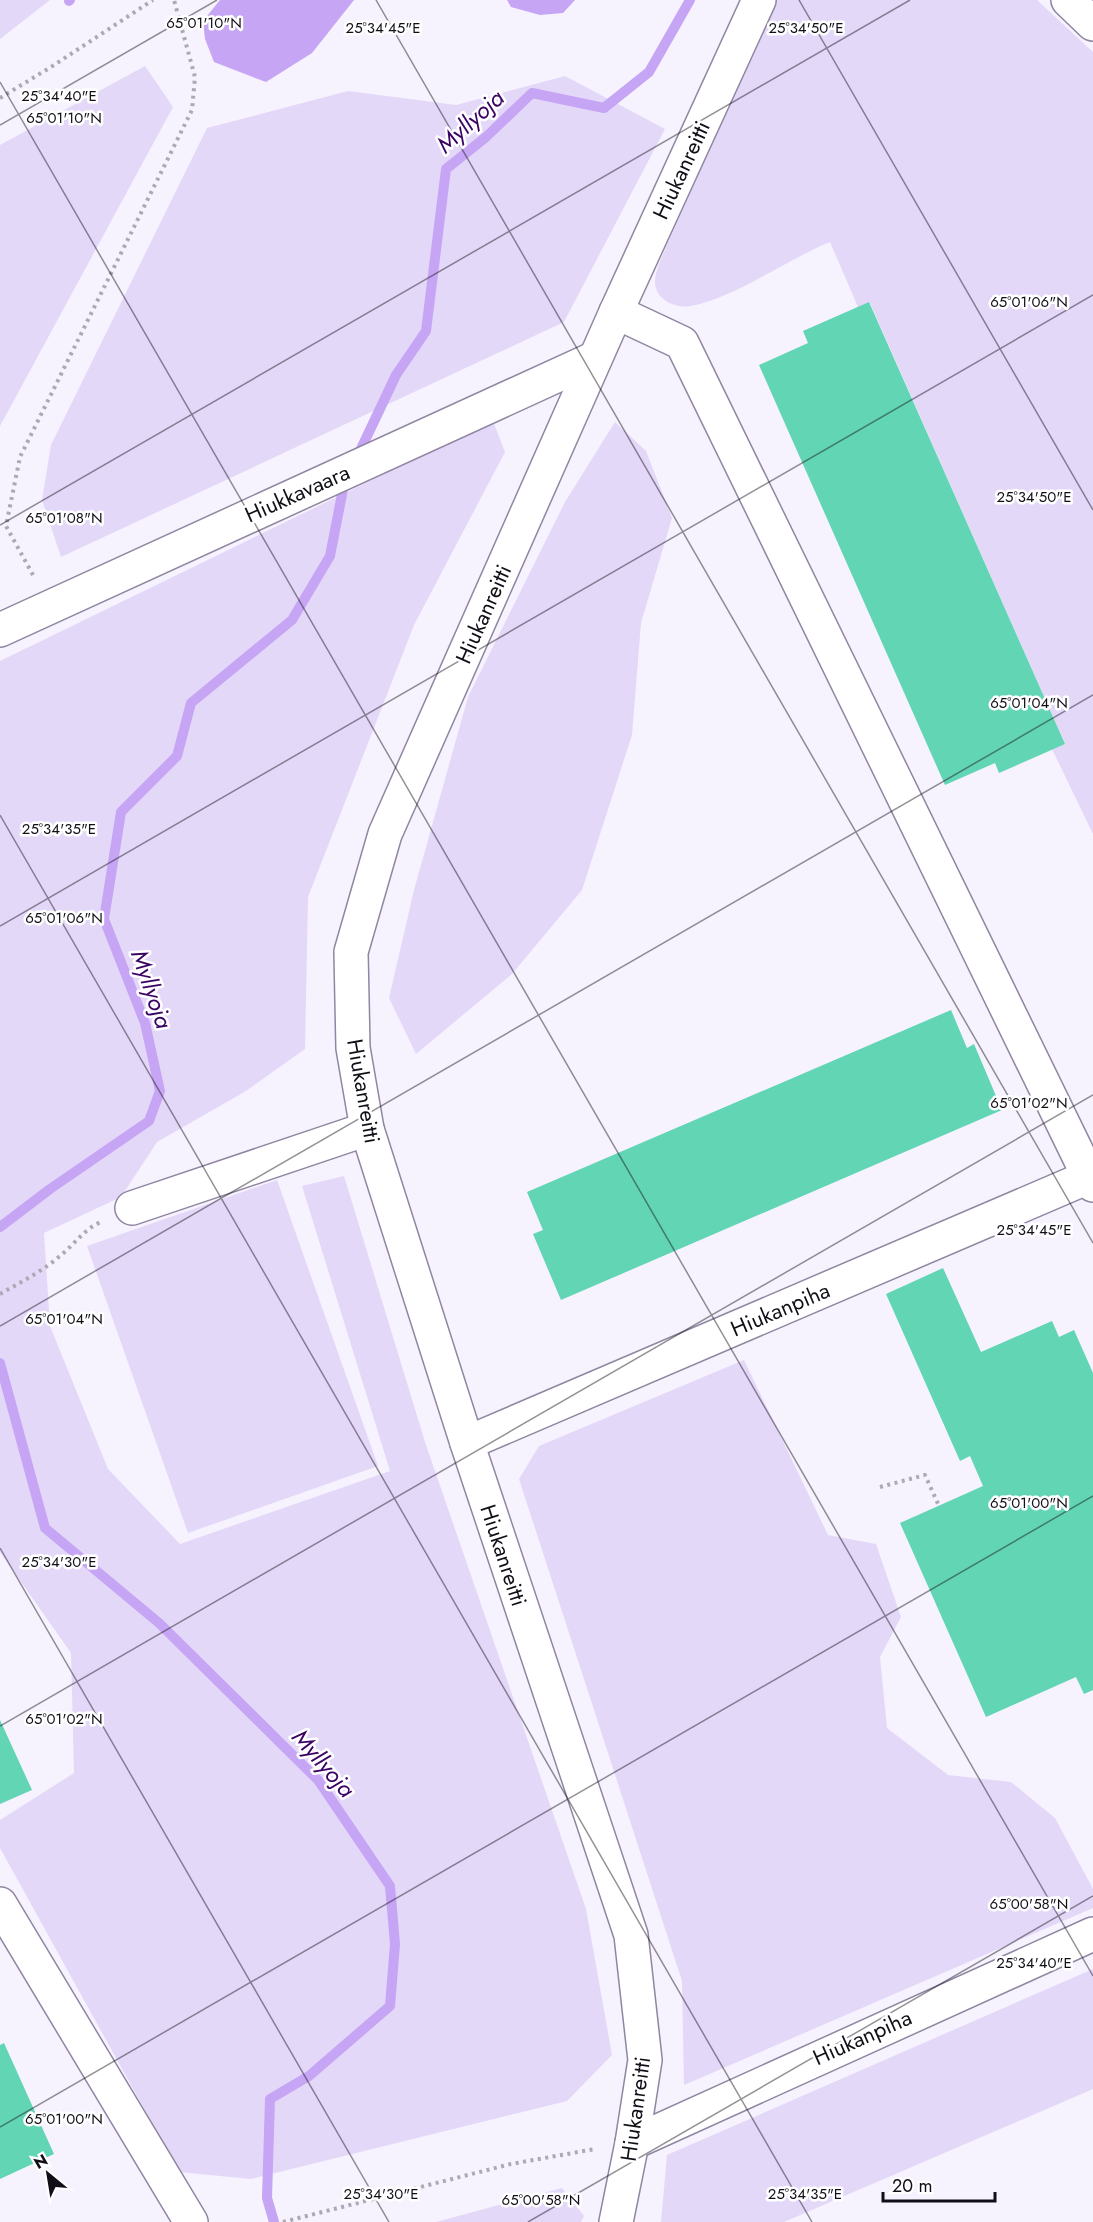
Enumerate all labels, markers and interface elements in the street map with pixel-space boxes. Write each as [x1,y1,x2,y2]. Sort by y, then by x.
text: 65°01'10"N [166,12,242,34]
text: 25°34'45"E [346,17,420,39]
text: 25°34'50"E [768,17,844,39]
water label: Myllyoja [428,81,512,161]
text: 25°34'40"E [21,85,97,107]
text: 65°01'10"N [26,107,102,129]
street label: Hiukanreitti [644,115,718,225]
text: 65°01'06"N [990,291,1068,313]
street label: Hiukkavaara [239,456,355,530]
text: 25°34'50"E [996,486,1072,508]
text: 65°01'08"N [25,507,103,529]
street label: Hiukanreitti [447,559,519,669]
text: 65°01'04"N [990,692,1068,714]
text: 25°34'35"E [22,818,96,840]
text: 65°01'06"N [25,907,103,929]
water label: Myllyoja [122,945,182,1033]
street label: Hiukanreitti [339,1036,389,1146]
text: 65°01'02"N [990,1092,1068,1114]
text: 25°34'45"E [997,1219,1071,1241]
street label: Hiukanpiha [725,1274,835,1344]
text: 65°01'04"N [25,1308,103,1330]
text: 65°01'00"N [990,1492,1068,1514]
street label: Hiukanreitti [473,1500,535,1610]
text: 25°34'30"E [22,1551,96,1573]
text: 65°01'02"N [25,1708,103,1730]
water label: Myllyoja [284,1721,364,1805]
text: 65°00'58"N [990,1893,1068,1915]
text: 25°34'40"E [996,1952,1072,1974]
street label: Hiukanpiha [807,2001,917,2073]
street label: Hiukanreitti [612,2055,658,2163]
text: 65°01'00"N [25,2108,103,2130]
north arrow [18,2144,78,2204]
text: N [29,2148,52,2175]
scale bar [883,2165,996,2203]
text: 20 m [892,2173,932,2199]
text: 25°34'30"E [344,2183,418,2205]
text: 25°34'35"E [768,2183,842,2205]
text: 65°00'58"N [502,2189,580,2211]

